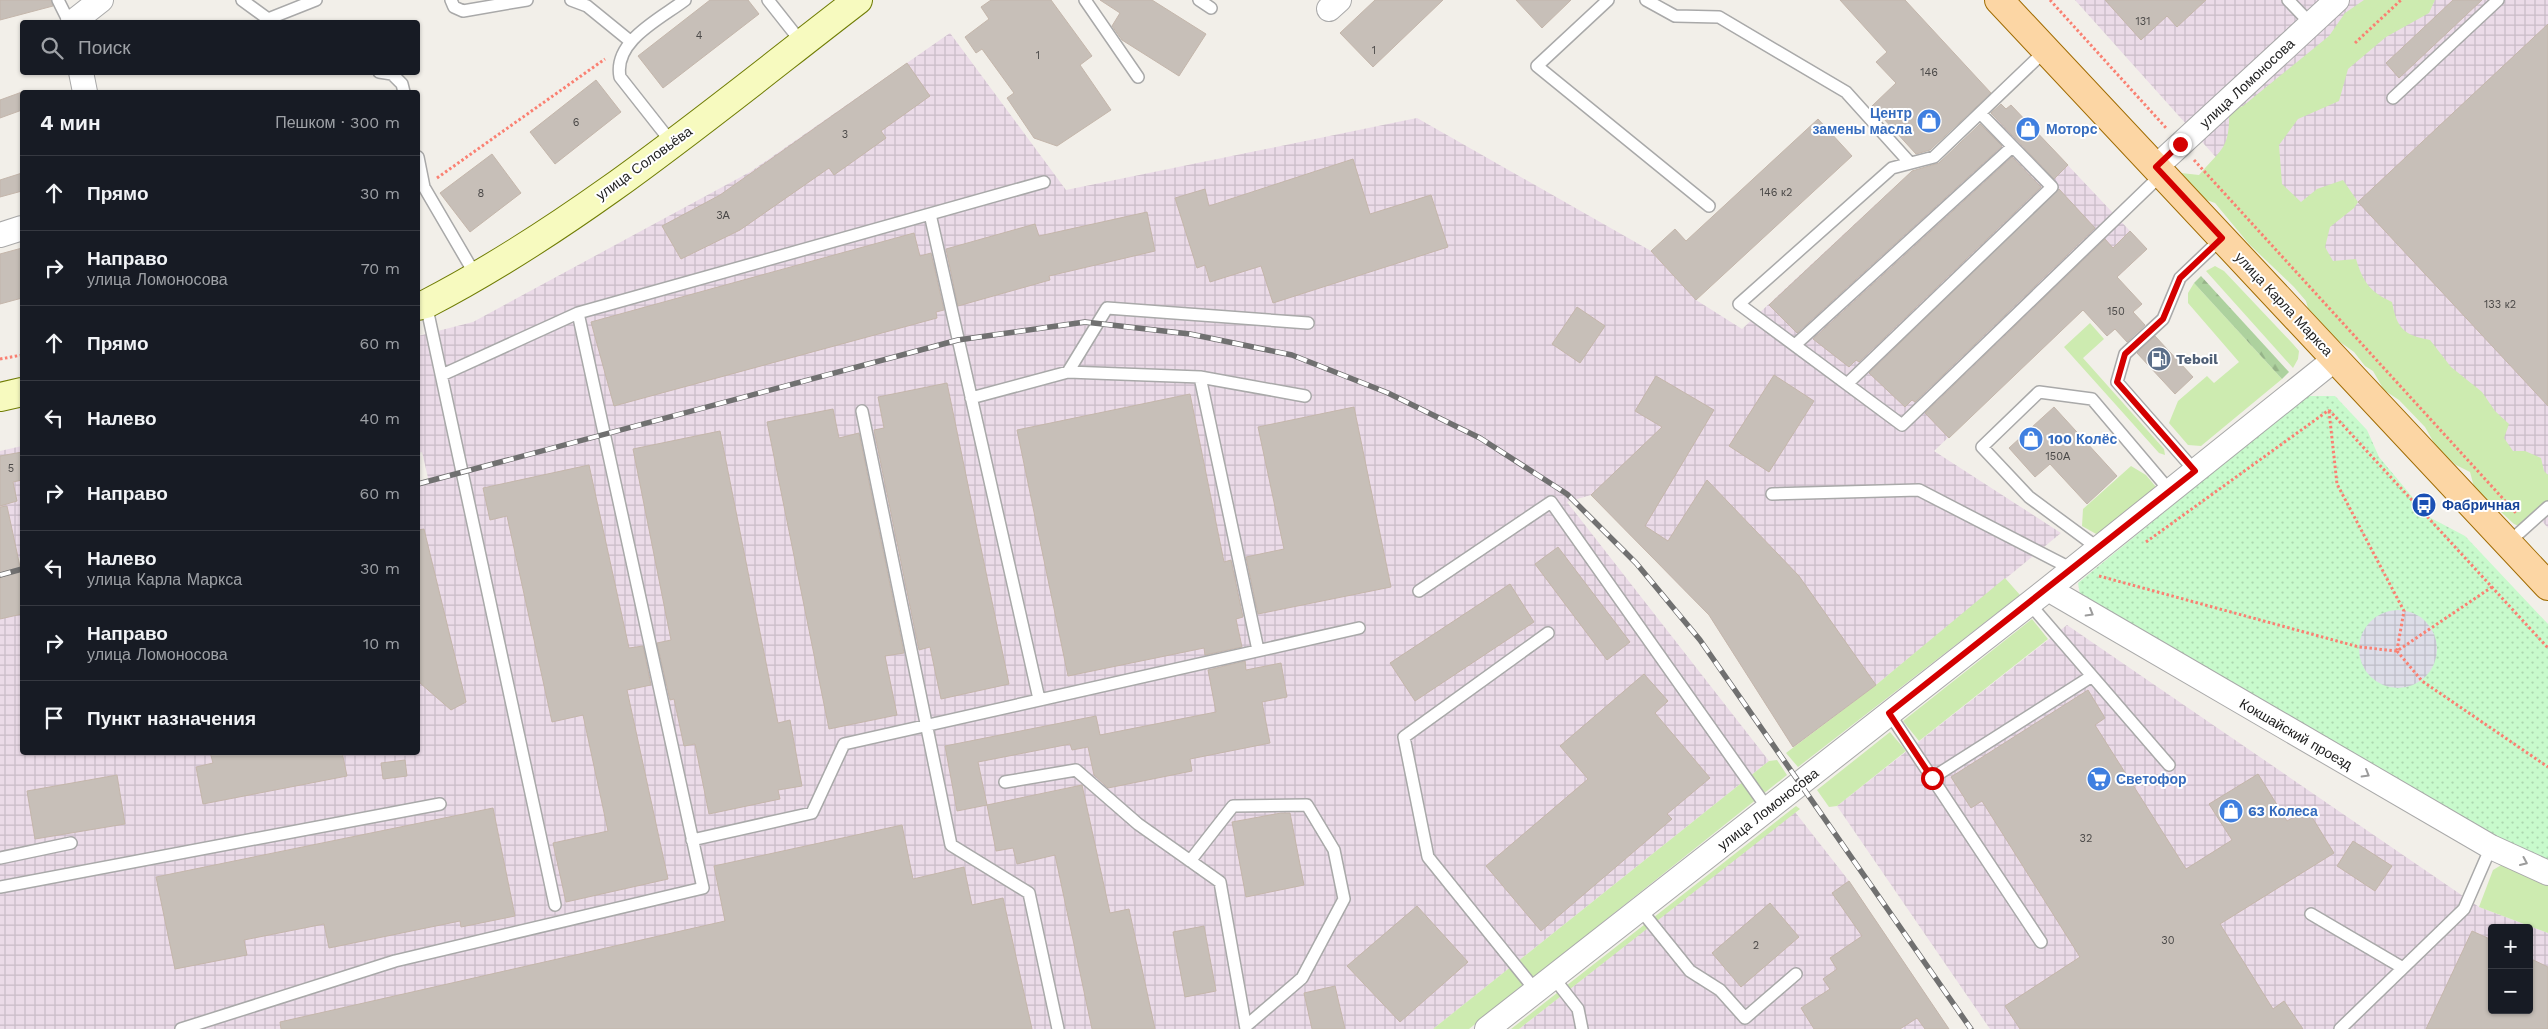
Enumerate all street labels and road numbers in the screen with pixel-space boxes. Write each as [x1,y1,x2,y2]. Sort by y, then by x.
street label: улица Ломоносова [2196,35,2298,131]
street label: улица Соловьёва [593,123,695,203]
street label: улица Карла Маркса [2232,249,2336,359]
street label: Кокшайский проезд [2237,695,2355,773]
street label: улица Ломоносова [1715,765,1822,853]

